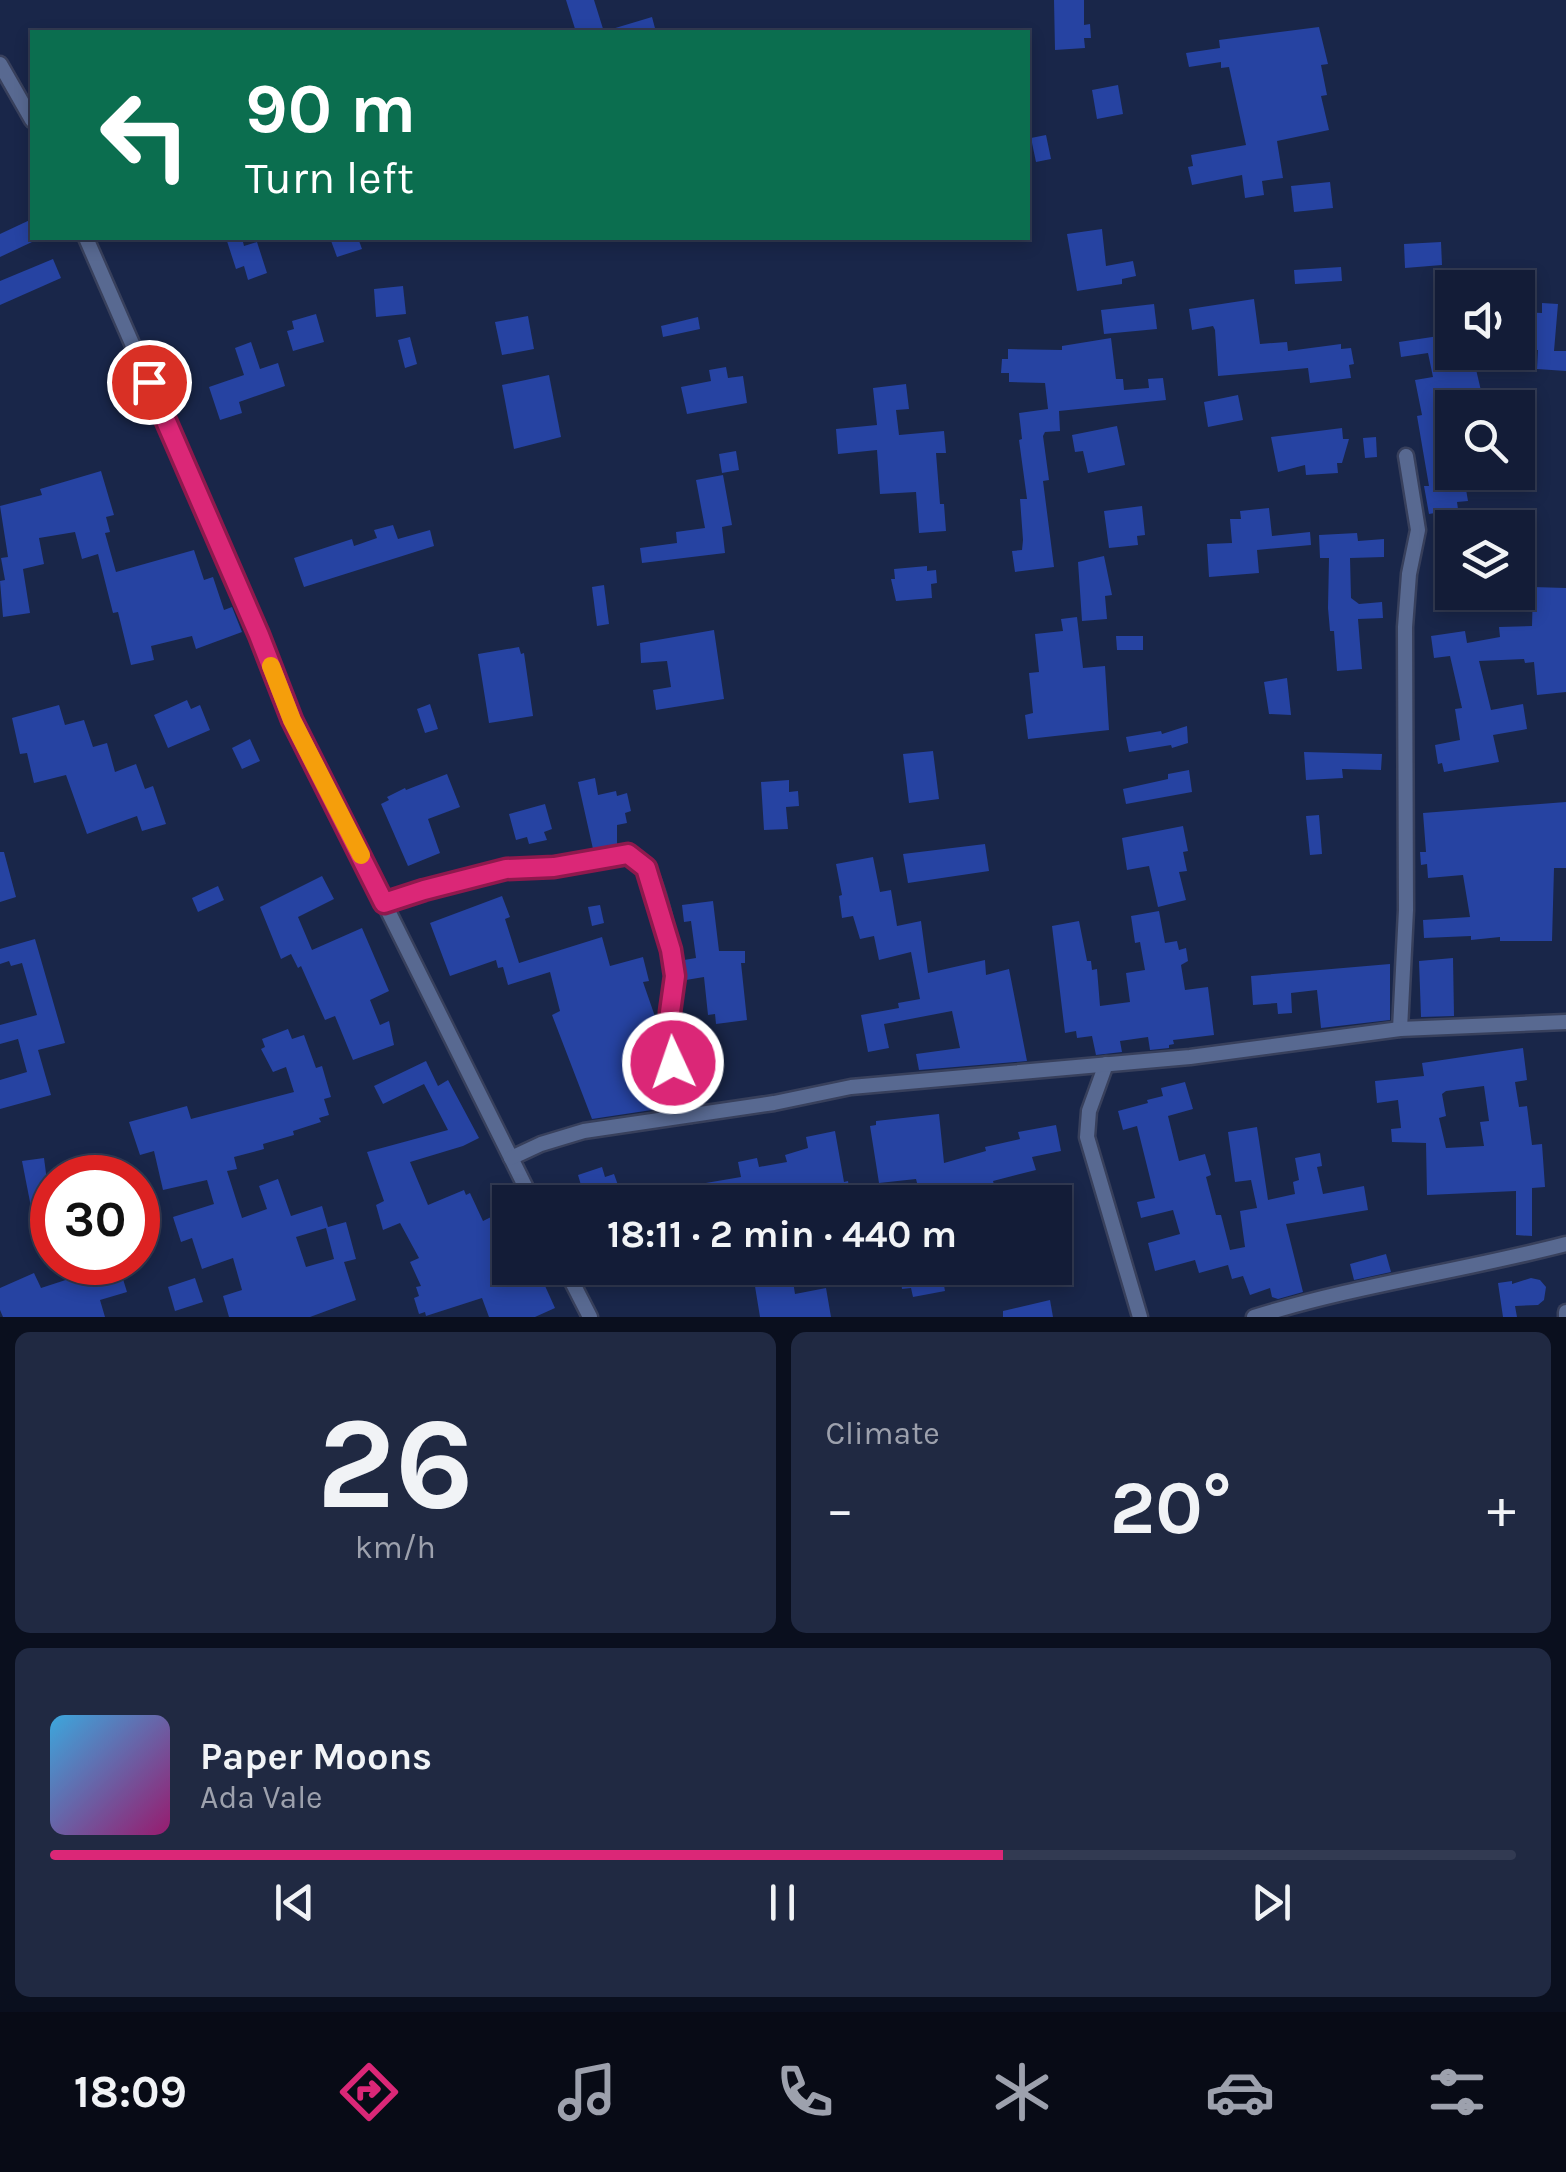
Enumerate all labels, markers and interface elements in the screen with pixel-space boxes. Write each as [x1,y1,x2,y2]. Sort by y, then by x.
text: 90 m [245,68,416,150]
icon: left [80,70,210,200]
text: Turn left [245,152,414,204]
map controls [1435,270,1535,610]
button: sound [1435,270,1535,370]
pin [107,340,192,425]
icon: arrive [122,355,177,410]
button: search [1435,390,1535,490]
button: layers [1435,510,1535,610]
position arrow [621,1011,725,1115]
speed limit sign: 30 [30,1155,160,1285]
text: 18:11 · 2 min · 440 m [607,1212,957,1257]
text: 26 [316,1388,474,1540]
text: Climate [826,1415,940,1452]
text: 20° [1110,1464,1232,1552]
text: − [826,1477,854,1541]
text: + [1487,1477,1516,1541]
text: km/h [355,1529,436,1566]
text: Paper Moons [200,1734,432,1779]
text: Ada Vale [200,1779,323,1816]
icon: previous [267,1875,322,1930]
icon: pause [755,1875,810,1930]
icon: next [1244,1875,1299,1930]
icon: directions [334,2057,404,2127]
icon: music [552,2057,622,2127]
icon: phone [770,2057,840,2127]
icon: climate [987,2057,1057,2127]
icon: car [1205,2057,1275,2127]
icon: filters [1422,2057,1492,2127]
text: 18:09 [74,2066,187,2118]

